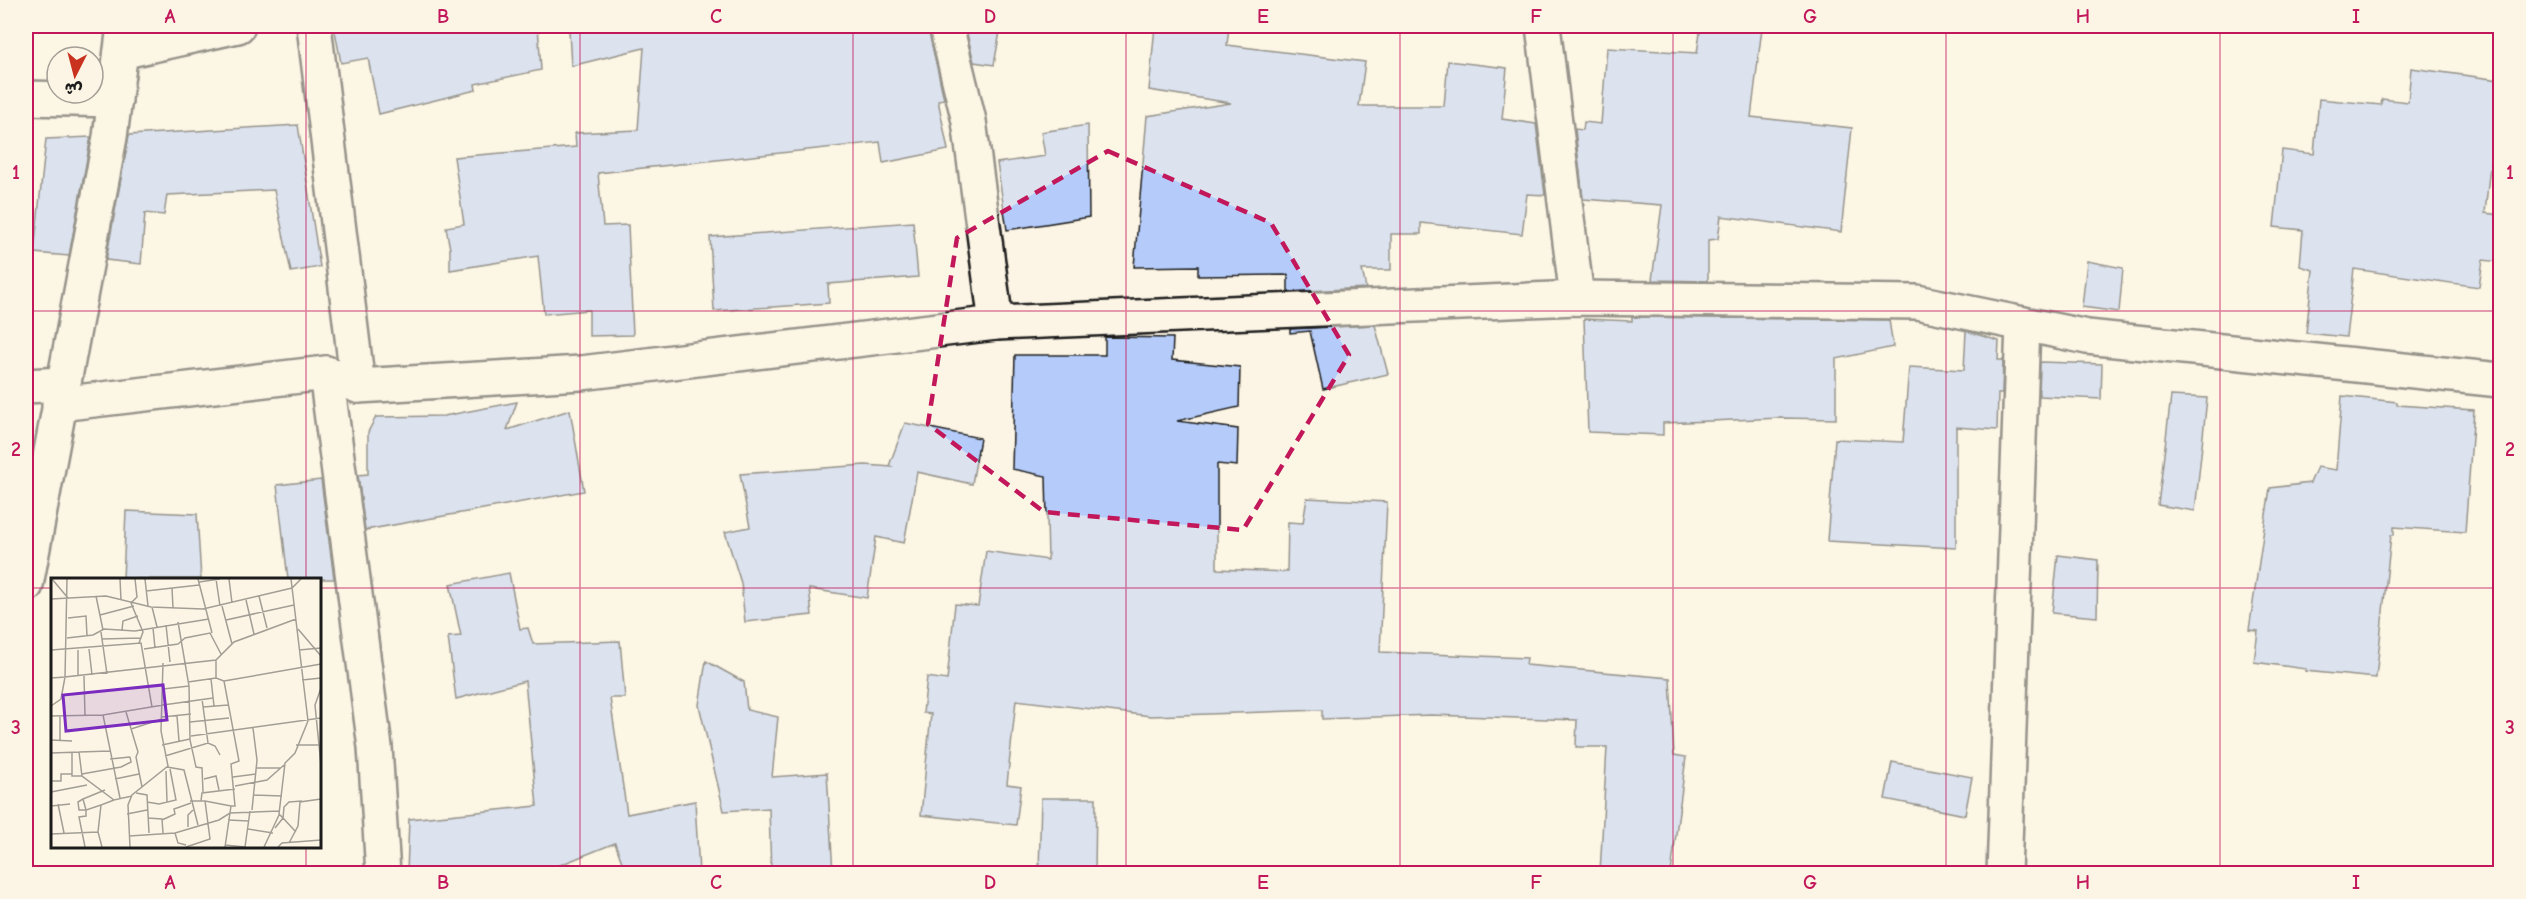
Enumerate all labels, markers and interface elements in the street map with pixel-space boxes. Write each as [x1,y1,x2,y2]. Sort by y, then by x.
text: A [164,5,176,28]
text: B [437,5,449,28]
text: C [710,5,722,28]
text: D [984,5,996,28]
text: E [1257,5,1269,28]
text: F [1530,5,1542,28]
text: G [1803,5,1817,28]
text: H [2076,5,2090,28]
text: I [2352,5,2360,28]
north arrow [45,45,105,105]
text: ش [64,79,83,99]
text: 1 [12,161,20,184]
text: 1 [2506,161,2514,184]
text: 2 [11,438,21,461]
text: 2 [2505,438,2515,461]
inset map [51,578,321,848]
text: 3 [11,716,21,739]
text: 3 [2505,716,2515,739]
text: A [164,871,176,894]
text: B [437,871,449,894]
text: C [710,871,722,894]
text: D [984,871,996,894]
text: E [1257,871,1269,894]
text: F [1530,871,1542,894]
text: G [1803,871,1817,894]
text: H [2076,871,2090,894]
text: I [2352,871,2360,894]

